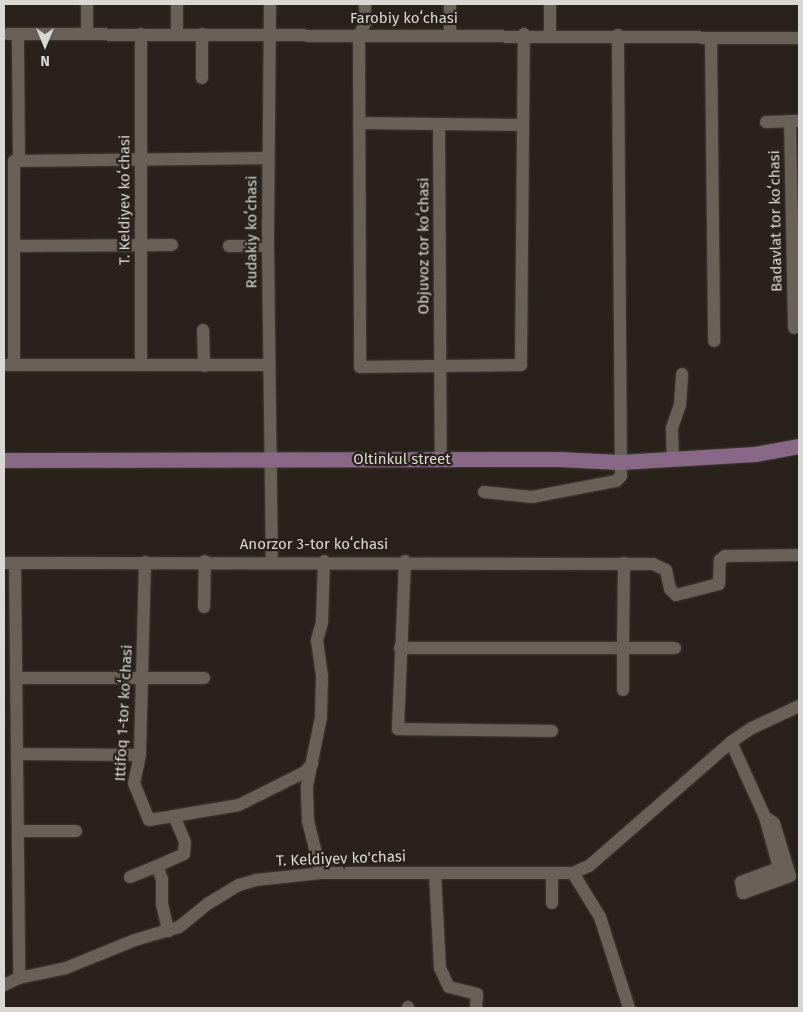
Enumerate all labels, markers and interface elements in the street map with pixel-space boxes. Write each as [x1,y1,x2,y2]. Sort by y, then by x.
street label: Farobiy koʻchasi [350,10,458,28]
north arrow [20,20,70,70]
text: N [40,52,50,69]
street label: T. Keldiyev koʻchasi [116,135,134,265]
street label: Badavlat tor koʻchasi [766,150,786,292]
street label: Rudakiy koʻchasi [243,176,261,288]
street label: Objuvoz tor koʻchasi [415,177,433,315]
street label: Oltinkul street [353,451,451,469]
street label: Anorzor 3-tor koʻchasi [240,536,388,554]
street label: Ittifoq 1-tor koʻchasi [111,644,137,782]
street label: T. Keldiyev ko'chasi [276,848,406,870]

